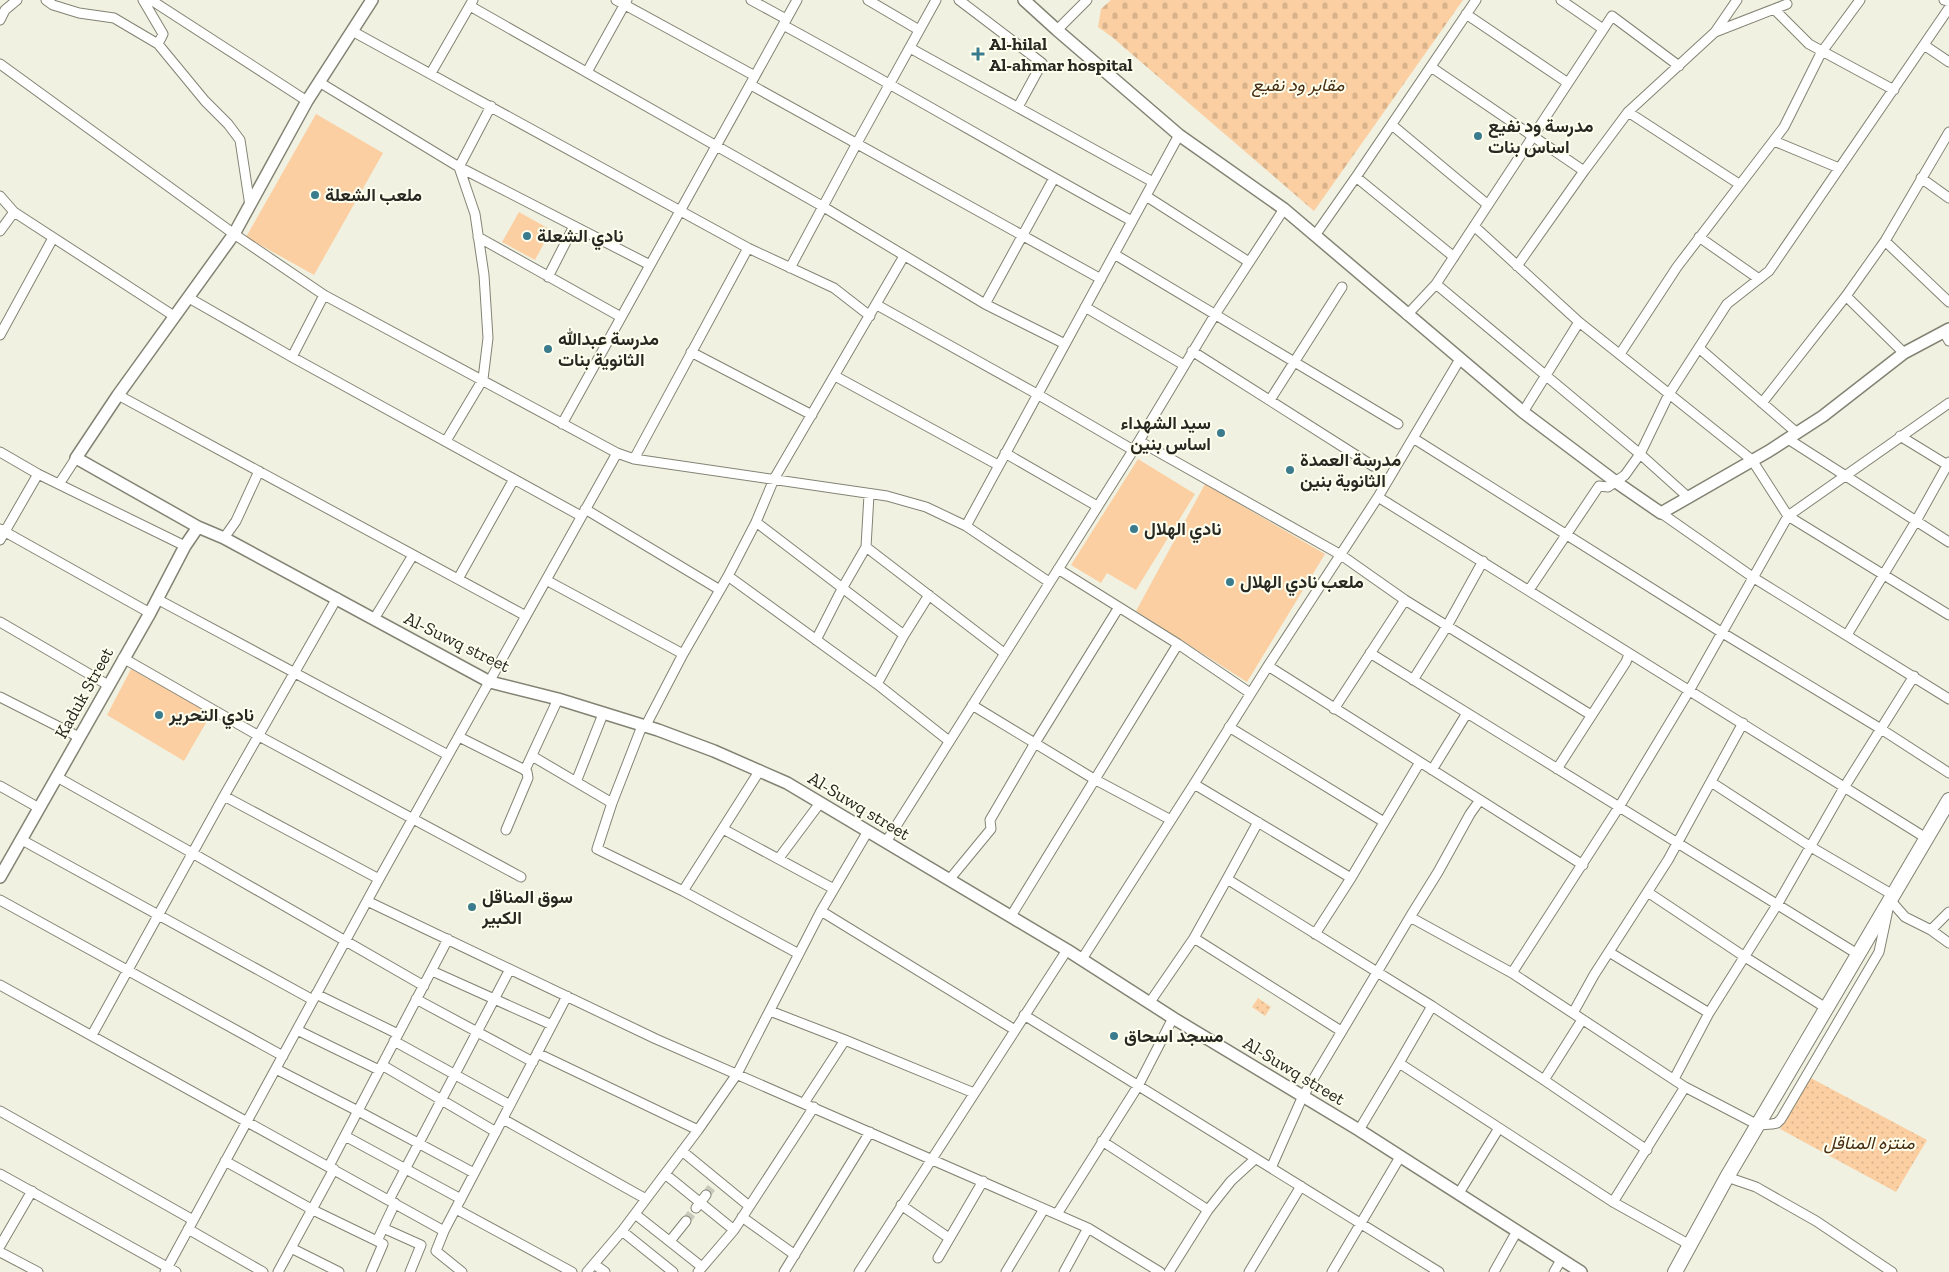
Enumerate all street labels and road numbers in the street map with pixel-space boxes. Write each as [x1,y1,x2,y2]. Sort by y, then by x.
street label: Al-Suwq street [401,607,514,677]
street label: Kaduk Street [50,643,118,743]
street label: Al-Suwq street [804,767,914,845]
street label: Al-Suwq street [1239,1032,1349,1110]

